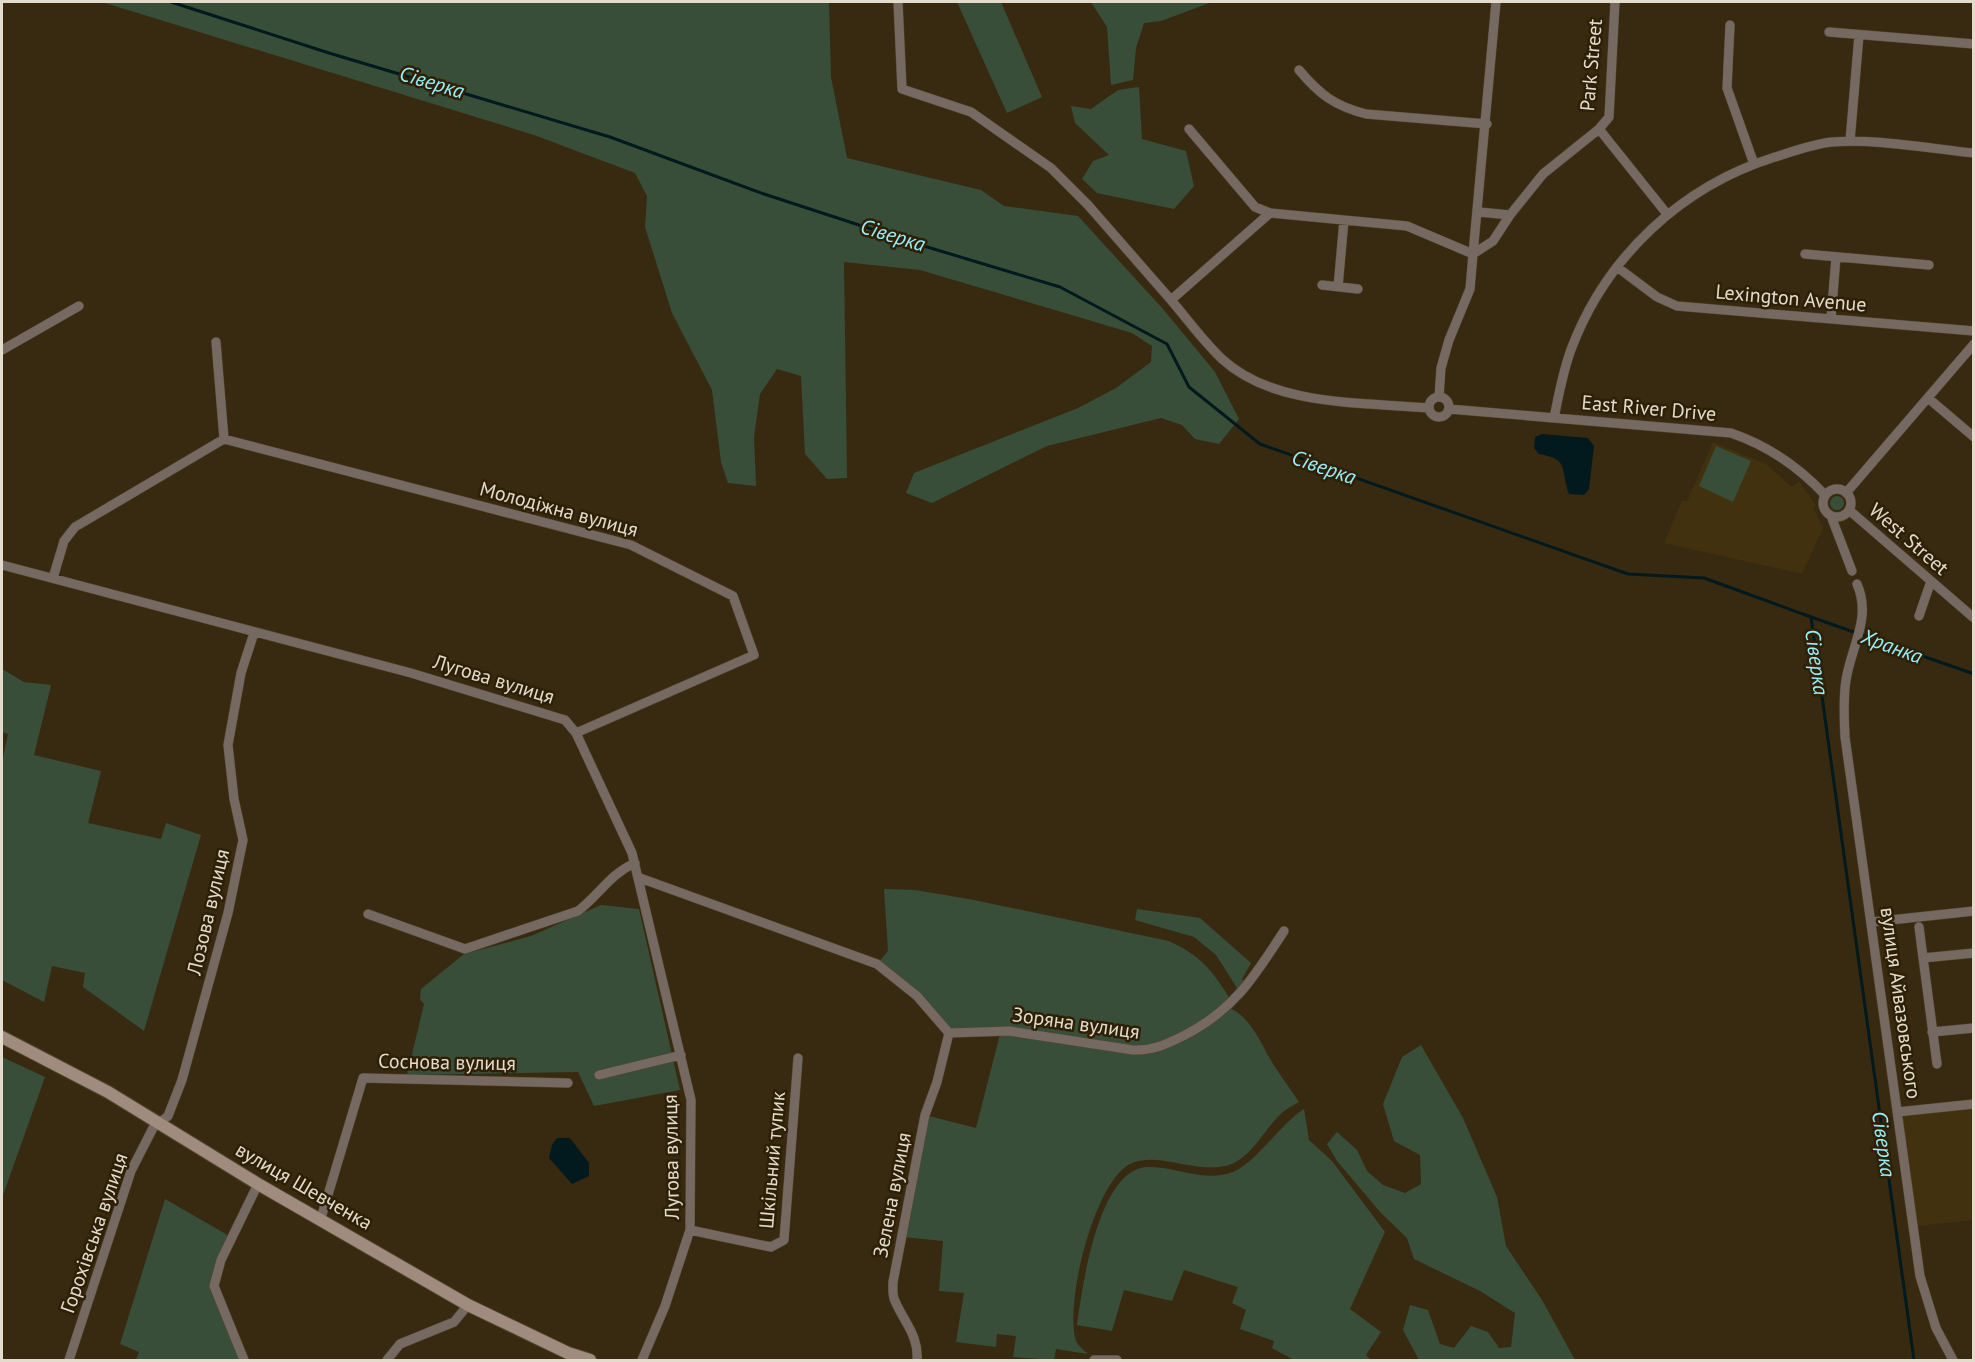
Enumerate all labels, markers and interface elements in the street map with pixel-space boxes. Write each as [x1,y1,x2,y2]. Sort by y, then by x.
street label: Park Street [1574,18,1608,112]
water label: Сіверка [396,59,468,105]
water label: Сіверка [857,212,929,258]
street label: Lexington Avenue [1714,278,1868,318]
street label: Еаst Rіvеr Drive [1581,389,1717,427]
water label: Сіверка [1288,443,1360,491]
street label: Молодіжна вулиця [477,475,641,543]
street label: West Street [1864,497,1954,581]
water label: Хранка [1857,622,1927,670]
water label: Сіверка [1799,627,1835,697]
street label: Лугова вулиця [429,648,558,710]
street label: Лозова вулиця [181,846,235,978]
street label: вулиця Айвазовського [1875,905,1927,1101]
street label: Зоряна вулиця [1011,1001,1141,1045]
street label: Соснова вулиця [378,1048,516,1076]
street label: Шкільний тупик [753,1090,791,1230]
street label: Лугова вулиця [657,1094,685,1221]
water label: Сіверка [1866,1109,1902,1179]
street label: Зелена вулиця [867,1130,917,1260]
street label: вулиця Шевченка [231,1136,377,1236]
street label: Горохівська вулиця [54,1149,134,1317]

